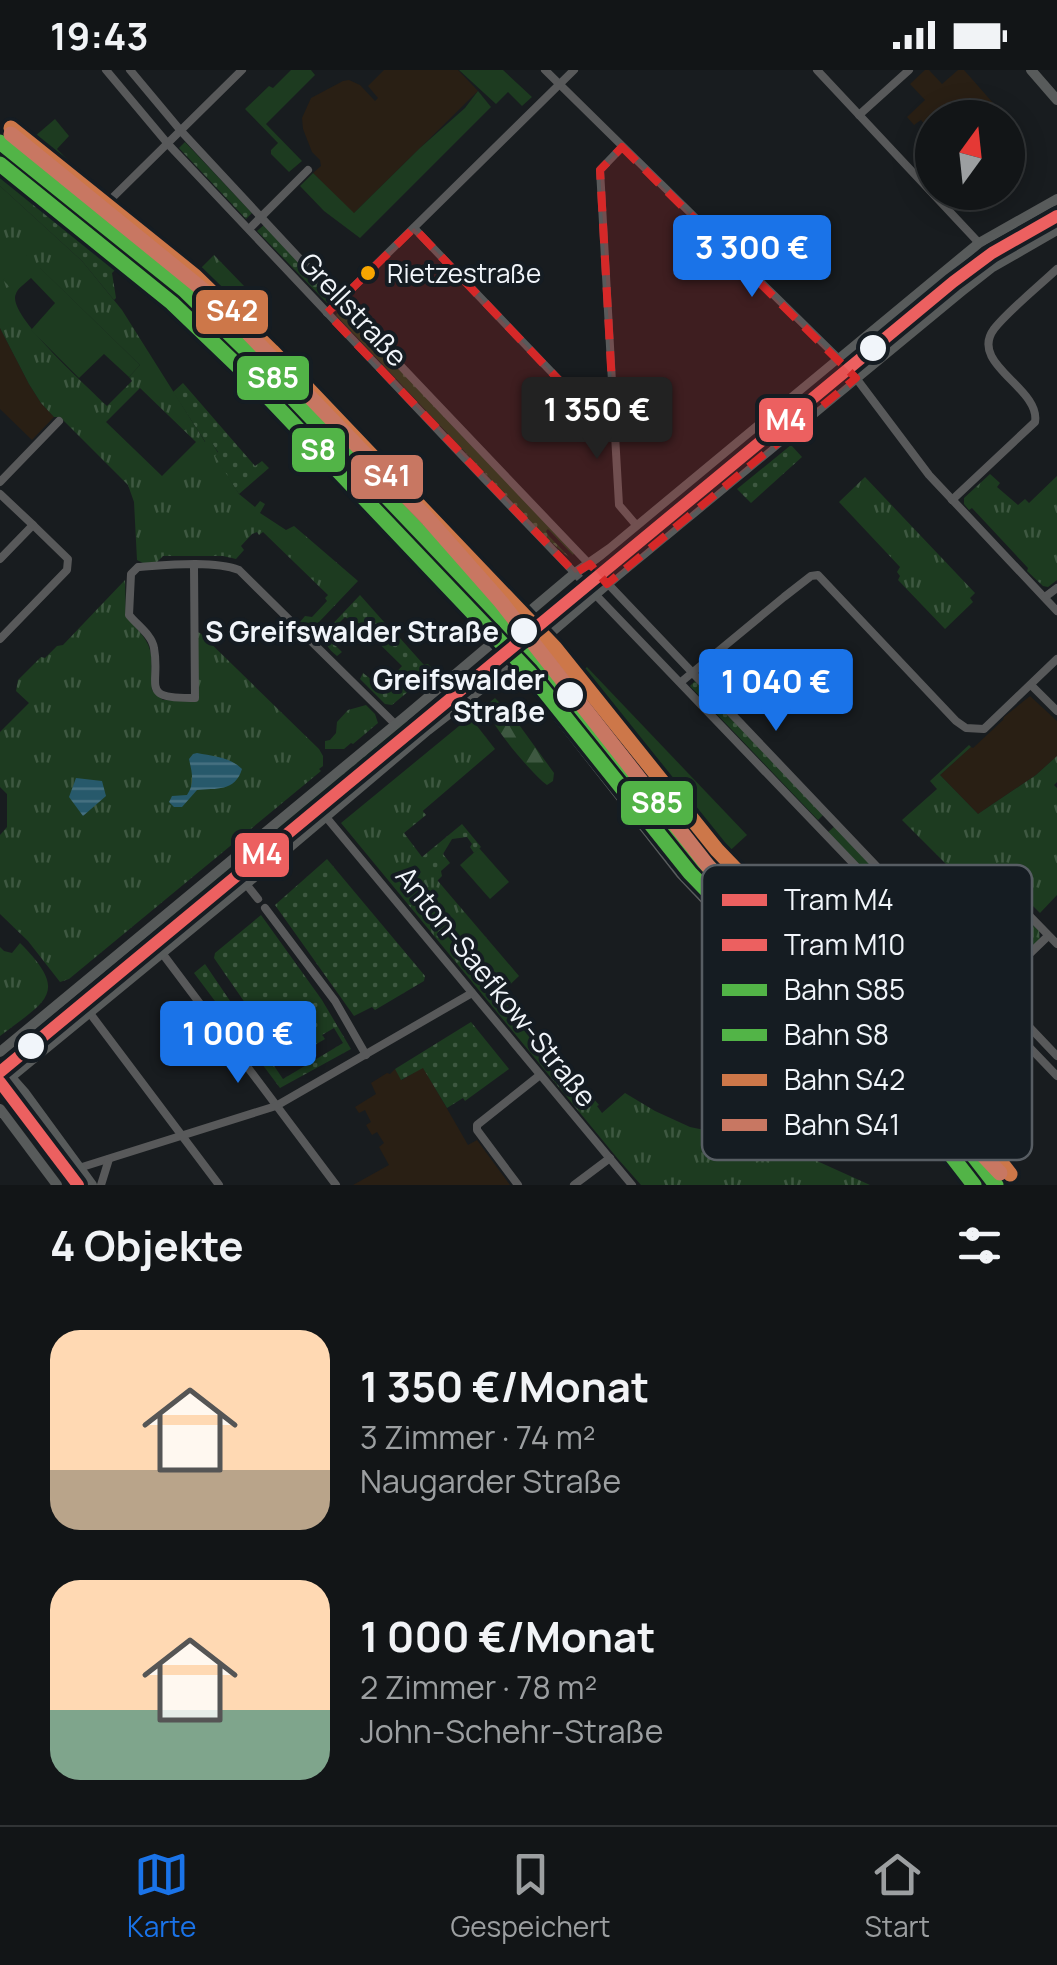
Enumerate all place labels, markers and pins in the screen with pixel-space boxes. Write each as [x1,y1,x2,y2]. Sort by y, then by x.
pin: 3 300 € [660,215,844,300]
place label: Rietzestraße [387,255,541,291]
marker: Rietzestraße [358,263,378,283]
unlabelled marker [857,332,889,364]
pin: 1 350 € [505,377,689,462]
place label: S Greifswalder Straße [205,612,499,650]
marker: S Greifswalder Straße [508,615,540,647]
pin: 1 040 € [684,649,868,734]
place label: Greifswalder Straße [373,660,545,730]
marker: Greifswalder Straße [554,679,586,711]
pin: 1 000 € [146,1001,330,1086]
unlabelled marker [15,1030,47,1062]

